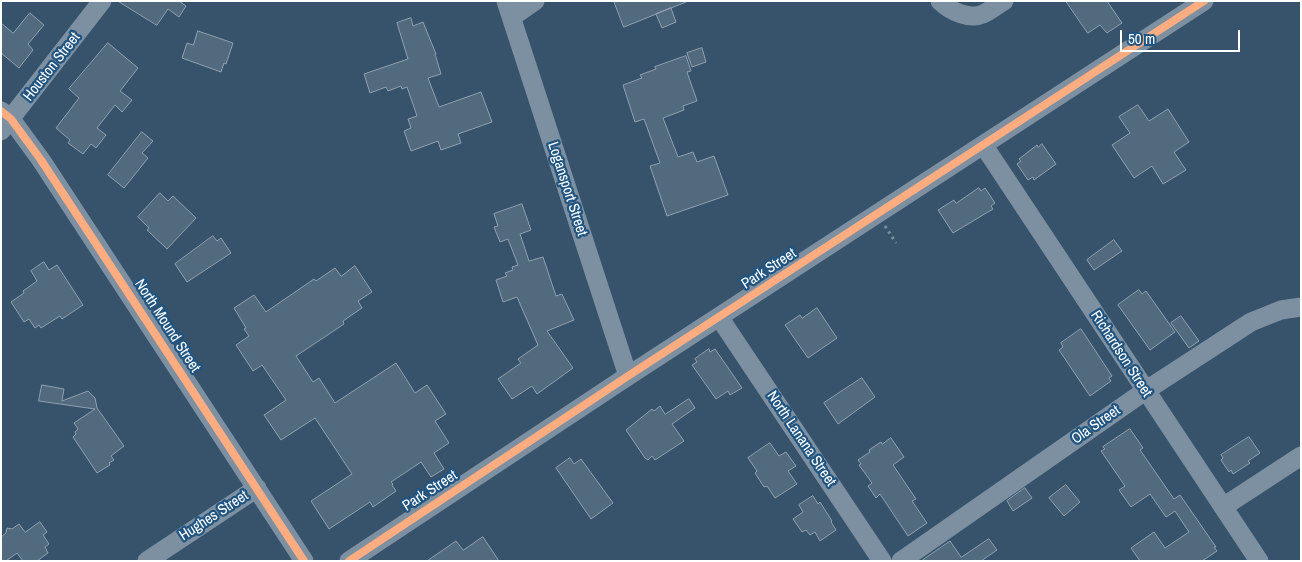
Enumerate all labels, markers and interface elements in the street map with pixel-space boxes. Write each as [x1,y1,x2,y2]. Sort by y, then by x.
scale bar [1122,20,1242,52]
text: 50 m [1128,28,1155,49]
street label: Houston Street [20,29,84,105]
street label: Logansport Street [543,140,591,238]
street label: Park Street [738,245,800,293]
street label: North Mound Street [130,276,204,376]
street label: Richardson Street [1086,308,1156,400]
street label: North Lanana Street [763,388,839,490]
street label: Ola Street [1068,402,1124,448]
street label: Park Street [399,467,461,515]
street label: Hughes Street [176,487,252,545]

